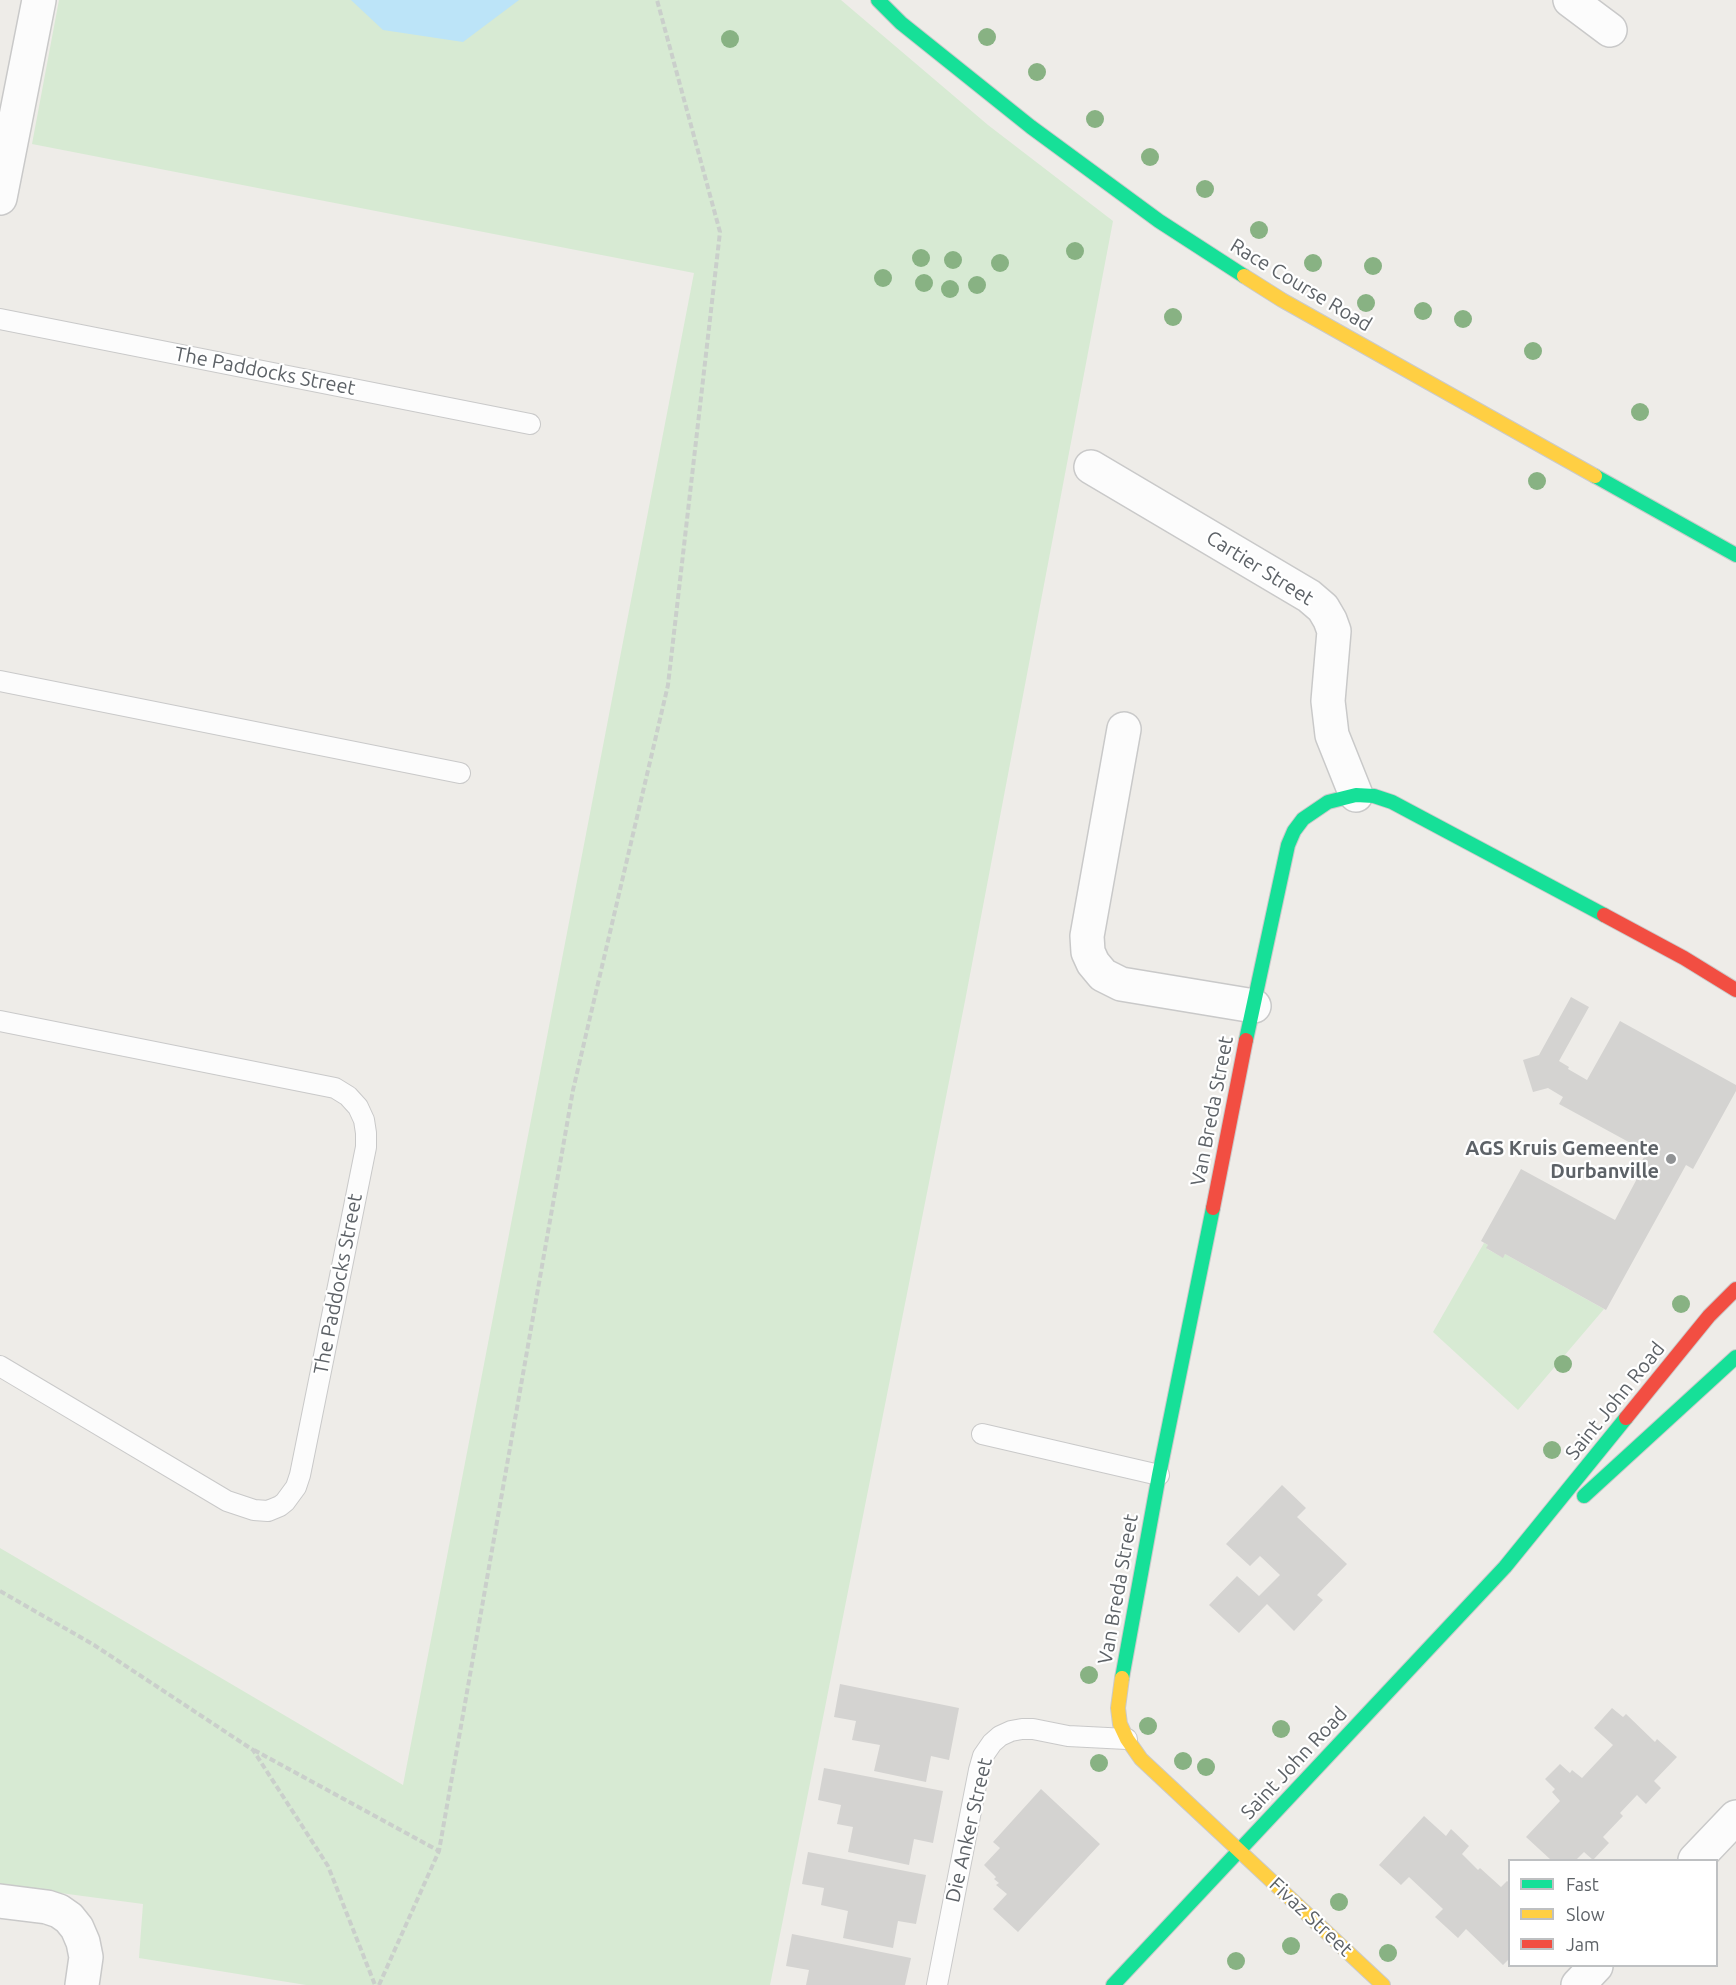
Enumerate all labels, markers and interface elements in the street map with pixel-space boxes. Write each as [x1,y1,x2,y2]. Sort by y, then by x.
street label: Race Course Road [1226,233,1376,337]
street label: The Paddocks Street [172,342,358,400]
street label: Cartier Street [1202,526,1318,610]
street label: Van Breda Street [1186,1034,1238,1188]
place label: AGS Kruis Gemeente Durbanville [1465,1136,1659,1183]
marker: AGS Kruis Gemeente Durbanville [1664,1152,1678,1166]
street label: The Paddocks Street [309,1191,367,1377]
street label: Saint John Road [1560,1337,1670,1465]
street label: Van Breda Street [1093,1512,1143,1666]
street label: Saint John Road [1236,1702,1352,1824]
street label: Die Anker Street [941,1755,997,1905]
legend [1508,1859,1718,1967]
street label: Fivaz Street [1264,1872,1358,1962]
text: Fast [1566,1874,1599,1894]
text: Slow [1566,1904,1605,1924]
text: Jam [1566,1934,1600,1954]

